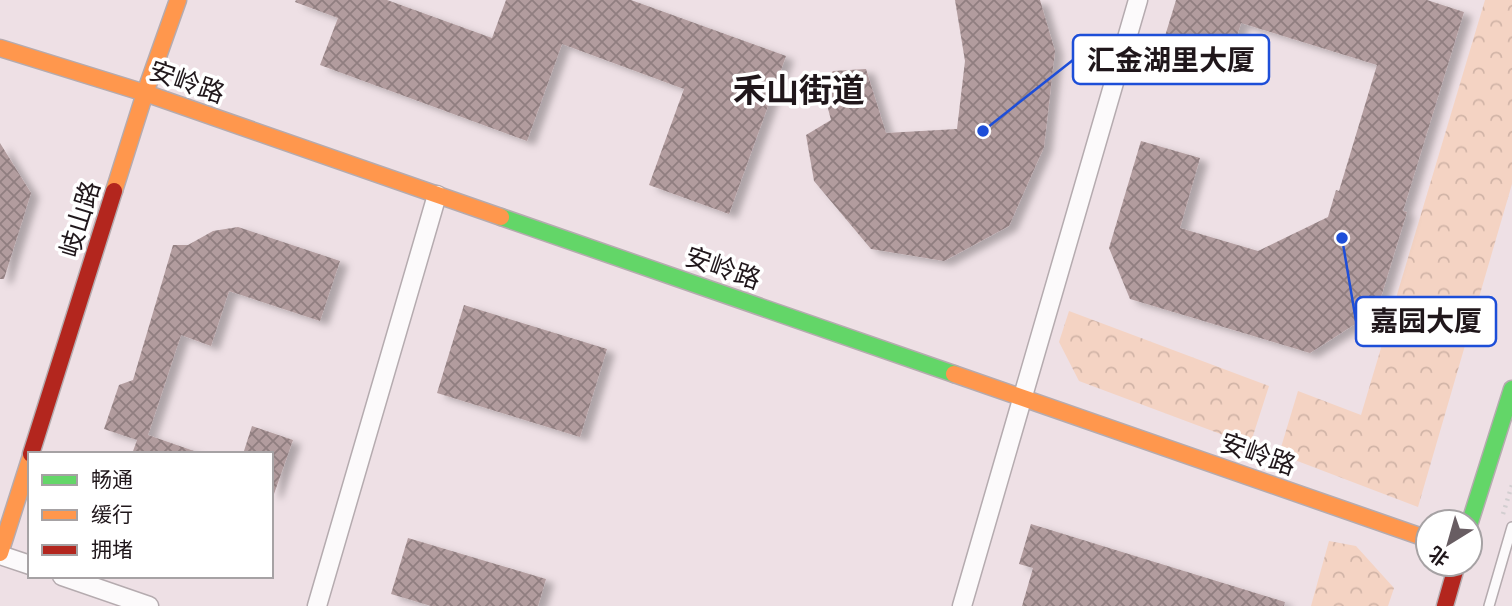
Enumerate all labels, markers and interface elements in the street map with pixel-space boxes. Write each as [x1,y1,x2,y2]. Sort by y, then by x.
callout: 汇金湖里大厦 [1073,35,1269,84]
text: 汇金湖里大厦 [1087,41,1255,78]
street label: 安岭路 [145,53,229,110]
district label: 禾山街道 [733,68,865,111]
street label: 岐山路 [52,177,107,261]
street label: 安岭路 [681,239,765,296]
callout: 嘉园大厦 [1356,297,1496,346]
text: 嘉园大厦 [1370,302,1482,339]
street label: 安岭路 [1216,425,1300,482]
legend [28,452,273,578]
text: 畅通 [91,466,133,493]
text: 缓行 [91,501,133,528]
north arrow [1414,508,1484,578]
text: 拥堵 [91,536,133,563]
text: 北 [1424,541,1454,572]

